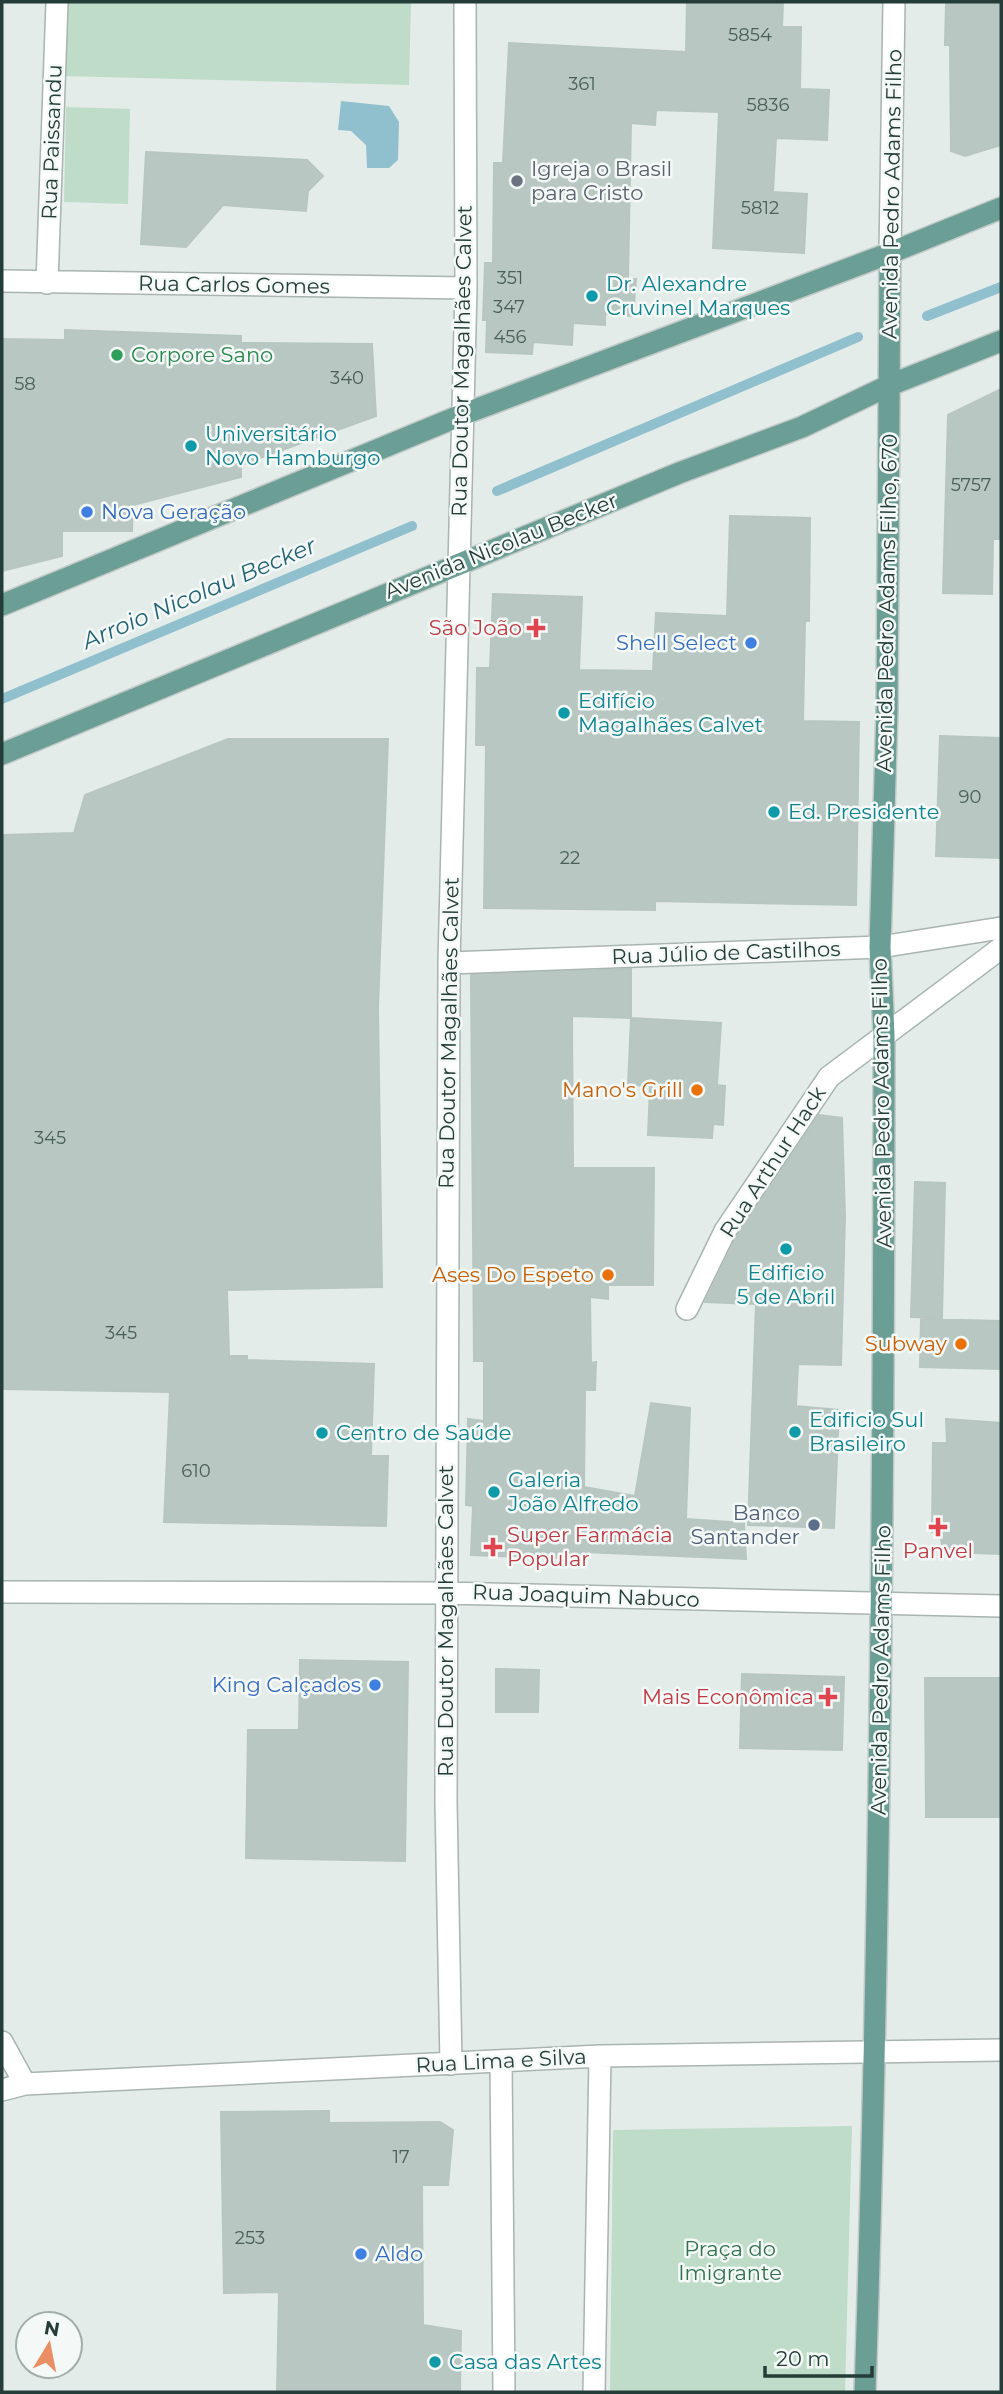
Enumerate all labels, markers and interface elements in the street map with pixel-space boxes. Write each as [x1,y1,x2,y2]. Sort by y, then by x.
house number: 5854 [728,24,772,46]
street label: Avenida Pedro Adams Filho [876,49,907,339]
street label: Rua Paissandu [36,64,67,220]
house number: 361 [568,73,596,95]
house number: 5836 [747,94,789,116]
place label: Igreja o Brasil para Cristo [531,156,672,205]
marker: Igreja o Brasil para Cristo [509,173,525,189]
house number: 5812 [741,197,779,219]
street label: Rua Doutor Magalhães Calvet [446,205,477,517]
house number: 351 [497,267,523,289]
street label: Rua Carlos Gomes [138,270,330,299]
place label: Dr. Alexandre Cruvinel Marques [606,271,790,320]
marker: Dr. Alexandre Cruvinel Marques [584,288,600,304]
house number: 347 [493,296,525,318]
house number: 456 [493,326,527,348]
place label: Corpore Sano [131,342,273,367]
marker: Corpore Sano [109,347,125,363]
house number: 340 [330,367,364,389]
house number: 58 [14,373,36,395]
place label: Universitário Novo Hamburgo [205,421,380,470]
street label: Avenida Pedro Adams Filho, 670 [871,434,902,772]
marker: Universitário Novo Hamburgo [183,438,199,454]
house number: 5757 [951,474,991,496]
street label: Avenida Nicolau Becker [381,487,621,604]
place label: Nova Geração [101,499,246,524]
marker: Nova Geração [79,504,95,520]
water label: Arroio Nicolau Becker [76,531,321,656]
place label: São João [429,615,522,640]
marker: São João [528,620,544,636]
place label: Shell Select [616,630,737,655]
marker: Shell Select [743,635,759,651]
place label: Edifício Magalhães Calvet [578,688,763,737]
marker: Edifício Magalhães Calvet [556,705,572,721]
house number: 90 [959,786,981,808]
place label: Ed. Presidente [788,799,939,824]
marker: Ed. Presidente [766,804,782,820]
house number: 22 [560,847,580,869]
street label: Rua Doutor Magalhães Calvet [433,877,464,1189]
street label: Rua Júlio de Castilhos [611,936,841,969]
street label: Avenida Pedro Adams Filho [866,958,897,1248]
place label: Mano's Grill [562,1077,683,1102]
street label: Rua Arthur Hack [714,1081,831,1242]
marker: Mano's Grill [689,1082,705,1098]
house number: 345 [34,1127,66,1149]
marker: Edificio 5 de Abril [778,1241,794,1257]
place label: Edificio 5 de Abril [737,1260,835,1309]
place label: Ases Do Espeto [432,1262,594,1287]
marker: Ases Do Espeto [600,1267,616,1283]
house number: 345 [105,1322,137,1344]
place label: Subway [865,1331,948,1356]
marker: Subway [953,1336,969,1352]
place label: Edificio Sul Brasileiro [809,1407,924,1456]
place label: Centro de Saúde [336,1420,511,1445]
marker: Edificio Sul Brasileiro [787,1424,803,1440]
marker: Centro de Saúde [314,1425,330,1441]
house number: 610 [181,1460,211,1482]
street label: Rua Doutor Magalhães Calvet [433,1465,458,1777]
place label: Galeria João Alfredo [507,1467,639,1516]
marker: Galeria João Alfredo [486,1484,502,1500]
place label: Banco Santander [690,1500,800,1549]
marker: Banco Santander [806,1517,822,1533]
marker: Panvel [930,1519,946,1535]
place label: Super Farmácia Popular [507,1522,673,1571]
street label: Avenida Pedro Adams Filho [865,1525,896,1815]
place label: Panvel [903,1538,973,1563]
marker: Super Farmácia Popular [485,1539,501,1555]
street label: Rua Joaquim Nabuco [472,1579,700,1612]
place label: King Calçados [212,1672,361,1697]
marker: King Calçados [367,1677,383,1693]
place label: Mais Econômica [642,1684,814,1709]
marker: Mais Econômica [820,1689,836,1705]
street label: Rua Lima e Silva [415,2044,587,2077]
house number: 17 [392,2146,410,2168]
house number: 253 [235,2227,265,2249]
park label: Praça do Imigrante [678,2236,782,2285]
place label: Aldo [375,2241,423,2266]
marker: Aldo [353,2246,369,2262]
north arrow [14,2310,84,2380]
text: N [42,2316,61,2341]
scale bar [765,2334,872,2378]
text: 20 m [776,2346,830,2371]
place label: Casa das Artes [449,2349,602,2374]
marker: Casa das Artes [427,2354,443,2370]

